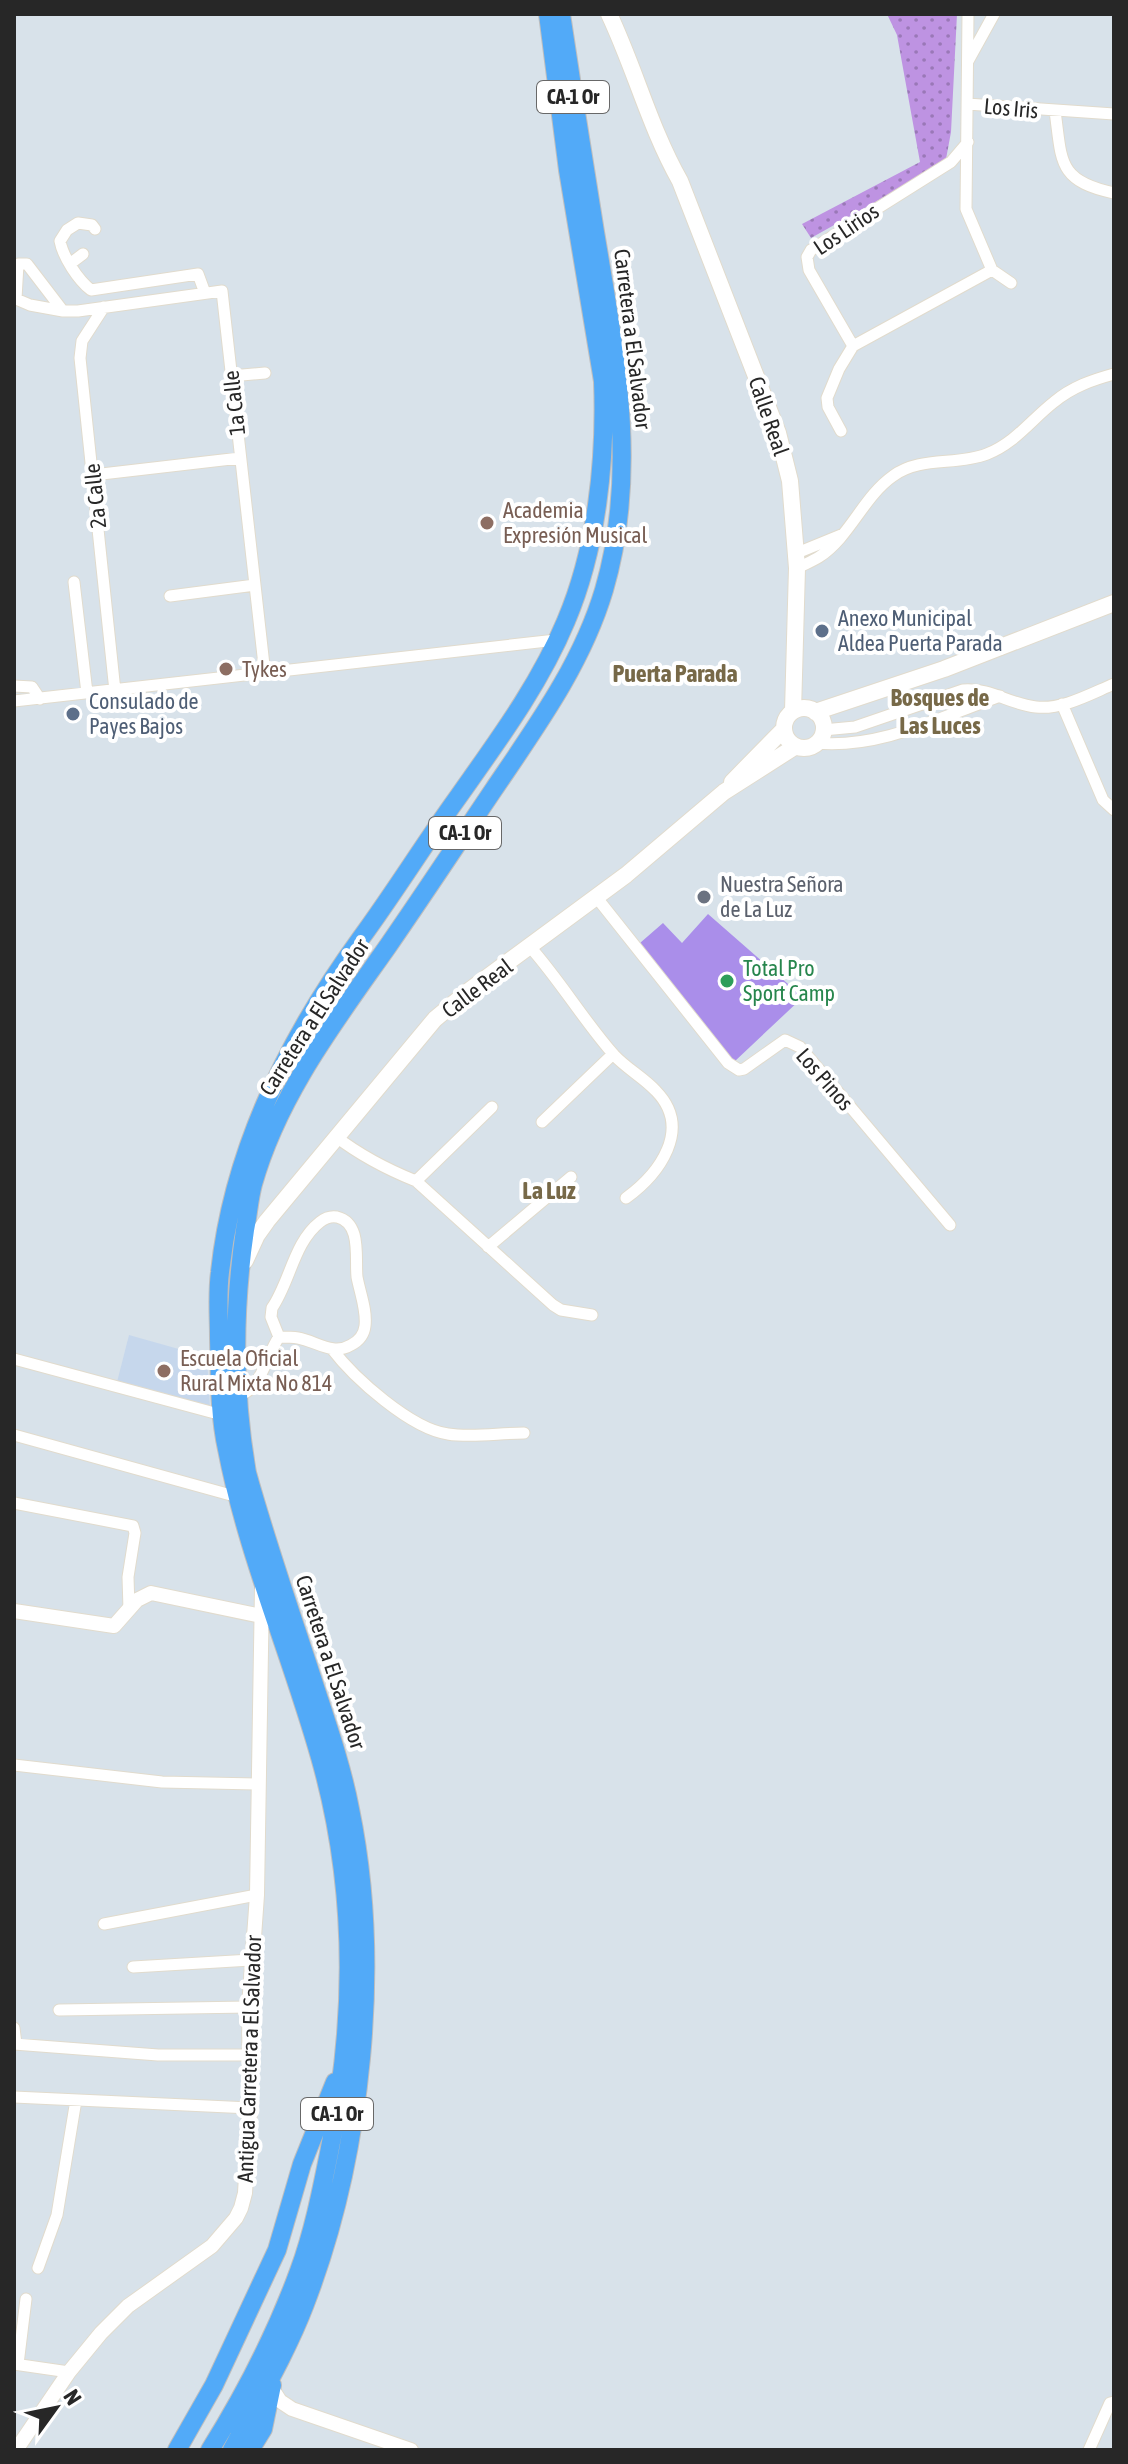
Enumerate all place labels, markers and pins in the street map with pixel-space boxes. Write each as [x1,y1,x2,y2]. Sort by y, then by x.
place label: Academia Expresión Musical [503,497,648,548]
marker: Academia Expresión Musical [478,514,496,532]
place label: Anexo Municipal Aldea Puerta Parada [838,605,1003,656]
marker: Anexo Municipal Aldea Puerta Parada [813,622,831,640]
place label: Tykes [242,656,287,682]
marker: Tykes [217,660,235,678]
place label: Consulado de Payes Bajos [89,688,199,739]
marker: Consulado de Payes Bajos [64,705,82,723]
place label: Nuestra Señora de La Luz [720,871,844,922]
marker: Nuestra Señora de La Luz [695,888,713,906]
place label: Total Pro Sport Camp [743,955,835,1006]
marker: Total Pro Sport Camp [718,972,736,990]
place label: Escuela Oficial Rural Mixta No 814 [180,1345,332,1396]
marker: Escuela Oficial Rural Mixta No 814 [155,1362,173,1380]

